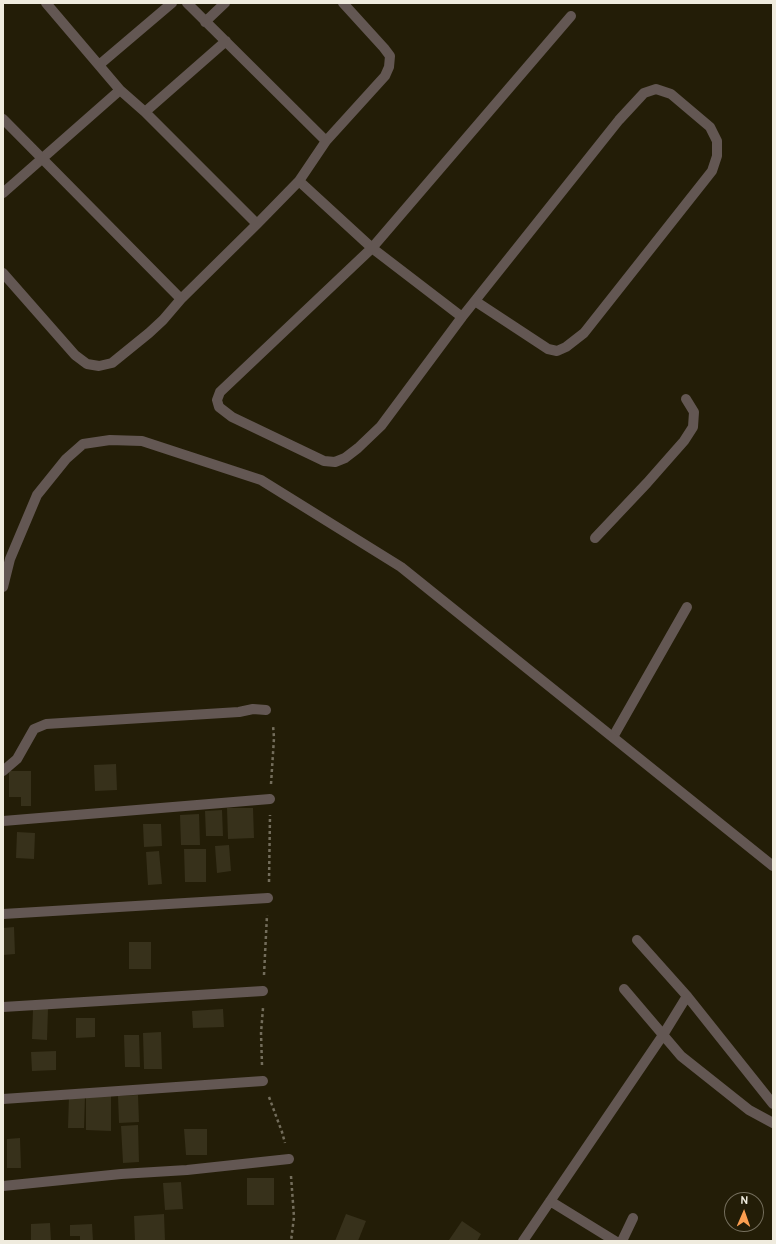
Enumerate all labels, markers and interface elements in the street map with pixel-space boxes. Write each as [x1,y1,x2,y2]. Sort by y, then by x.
north arrow [724,1192,764,1232]
text: N [740,1194,749,1208]

